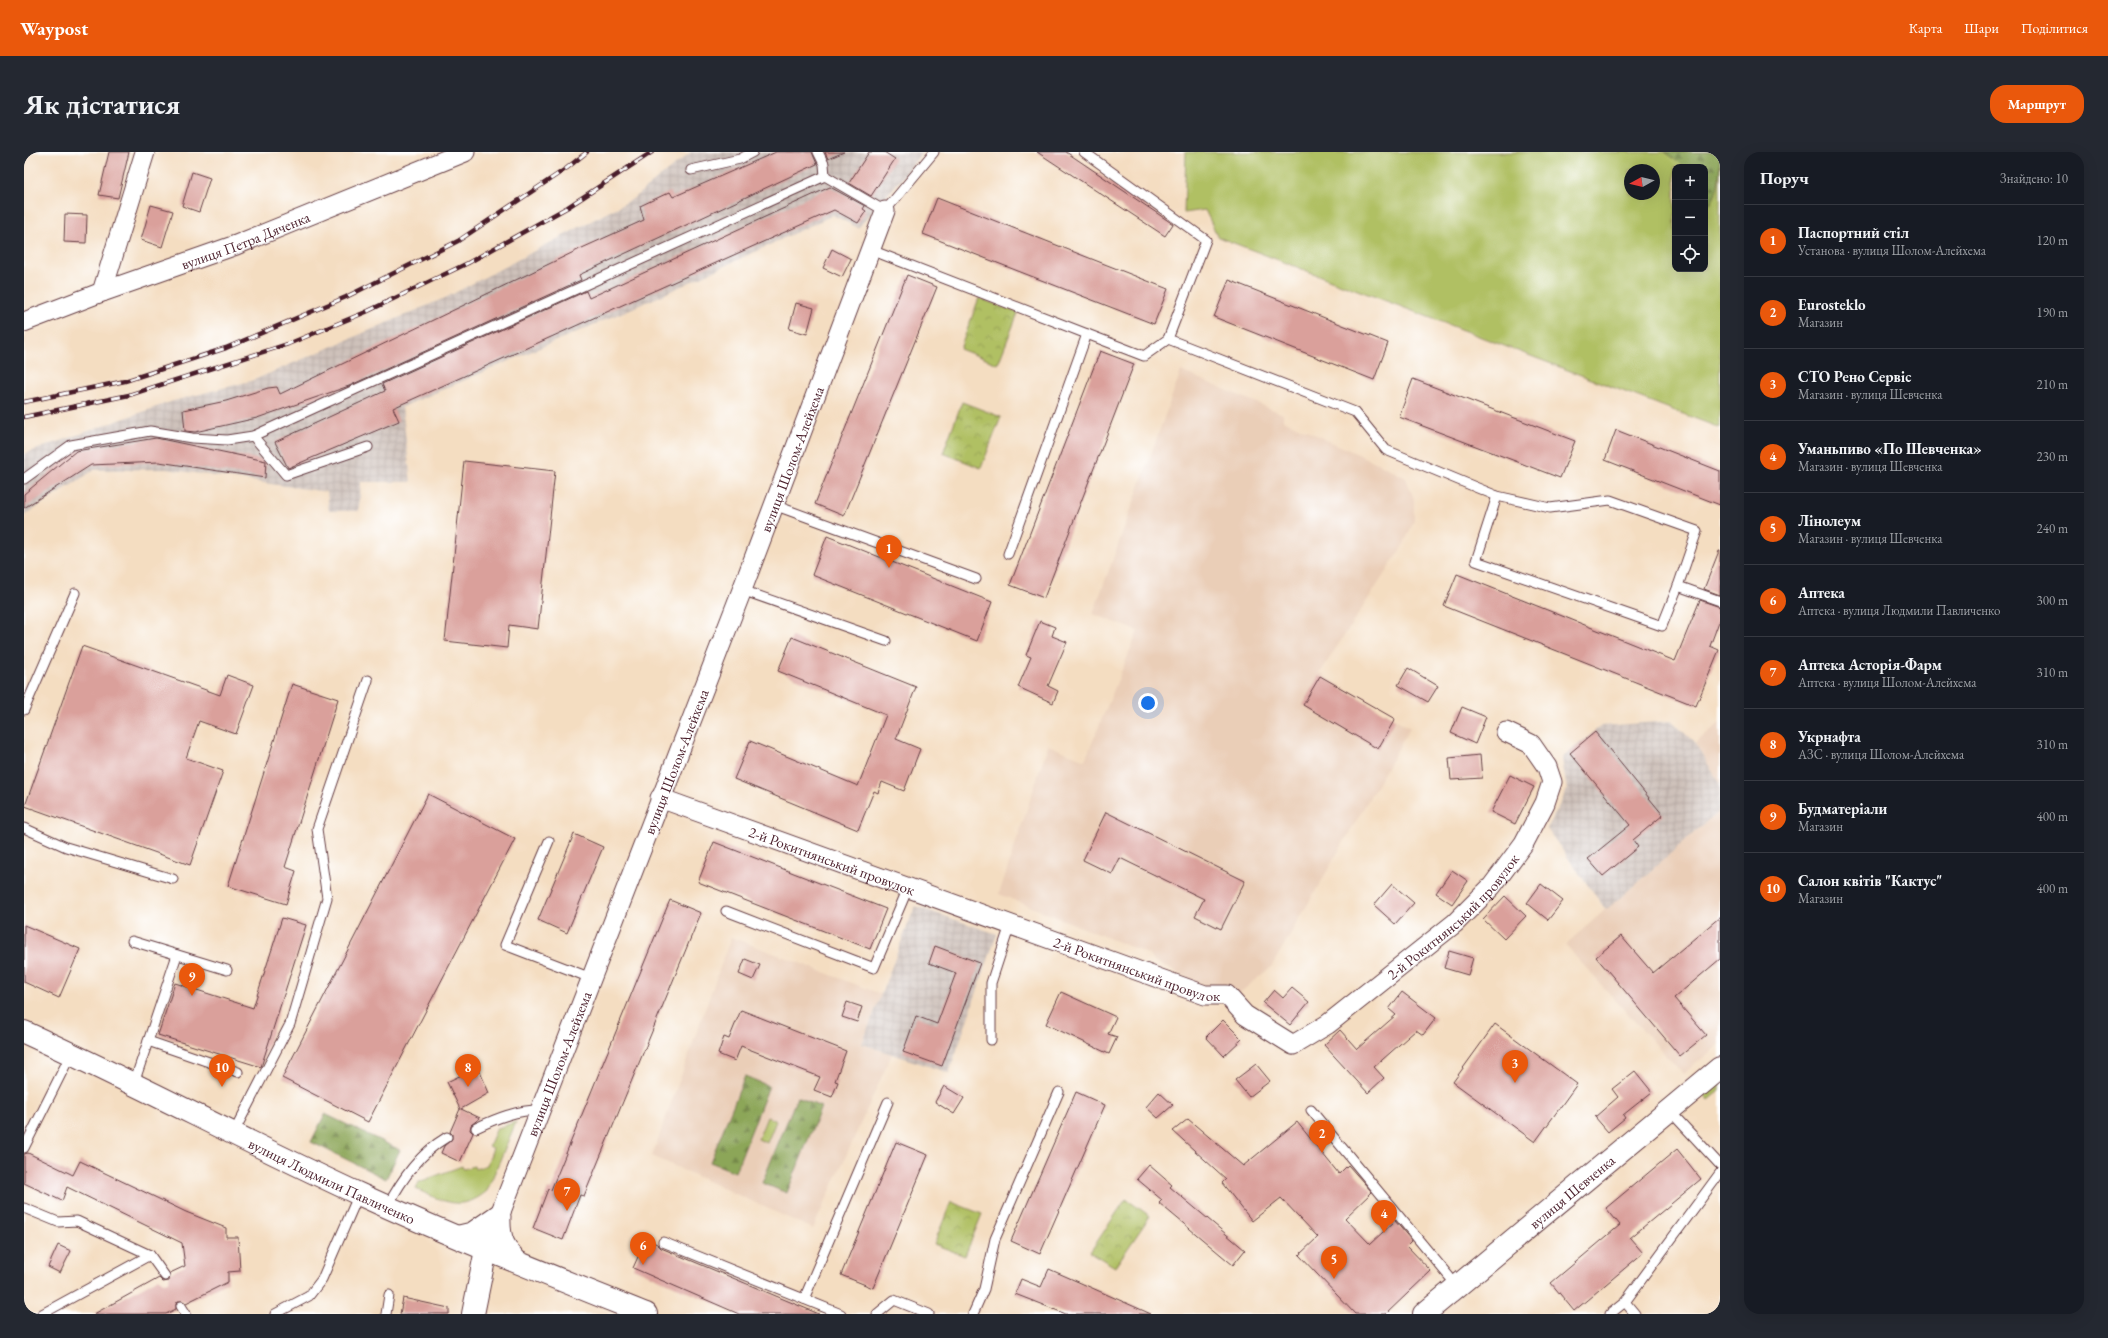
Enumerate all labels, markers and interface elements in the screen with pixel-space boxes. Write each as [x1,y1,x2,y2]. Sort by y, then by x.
text: Waypost [20,16,88,41]
text: Карта [1909,19,1942,37]
text: Шари [1964,19,1999,37]
text: Поділитися [2021,19,2088,37]
button: Маршрут [1990,85,2084,123]
text: Як дістатися [24,86,180,122]
north arrow [1624,164,1660,200]
map controls [1672,164,1708,272]
button: + [1672,164,1708,200]
text: Поруч [1760,167,1809,189]
text: Знайдено: 10 [2000,170,2068,187]
button: − [1672,200,1708,236]
street label: вулиця Петра Дяченка [178,207,312,273]
text: Паспортний стіл [1798,223,1909,242]
text: 1 [1770,232,1776,249]
text: 120 m [2037,232,2068,249]
button: locate [1672,236,1708,272]
text: Установа · вулиця Шолом-Алейхема [1798,242,1986,259]
text: Eurosteklo [1798,295,1866,314]
text: 2 [1770,304,1776,321]
text: 190 m [2037,304,2068,321]
text: Магазин [1798,314,1843,331]
text: СТО Рено Сервіс [1798,367,1911,386]
text: 3 [1770,376,1776,393]
text: 210 m [2037,376,2068,393]
street label: вулиця Шолом-Алейхема [755,383,828,534]
text: Магазин · вулиця Шевченка [1798,386,1942,403]
text: Уманьпиво «По Шевченка» [1798,439,1982,458]
text: 4 [1770,448,1776,465]
text: 230 m [2037,448,2068,465]
text: Магазин · вулиця Шевченка [1798,458,1942,475]
text: Лінолеум [1798,511,1861,530]
text: 5 [1770,520,1776,537]
text: 240 m [2037,520,2068,537]
text: Магазин · вулиця Шевченка [1798,530,1942,547]
pin: 1 [876,535,902,568]
text: Аптека [1798,583,1845,602]
text: 6 [1770,592,1776,609]
text: 300 m [2037,592,2068,609]
text: Аптека · вулиця Людмили Павличенко [1798,602,2000,619]
text: Аптека Асторія-Фарм [1798,655,1942,674]
text: 7 [1770,664,1776,681]
text: 310 m [2037,664,2068,681]
text: Аптека · вулиця Шолом-Алейхема [1798,674,1976,691]
street label: вулиця Шолом-Алейхема [639,686,712,837]
your location [1138,693,1158,713]
text: Укрнафта [1798,727,1861,746]
text: 8 [1770,736,1776,753]
text: 310 m [2037,736,2068,753]
text: АЗС · вулиця Шолом-Алейхема [1798,746,1964,763]
text: Будматеріали [1798,799,1887,818]
text: 9 [1770,808,1776,825]
text: 400 m [2037,808,2068,825]
text: Магазин [1798,818,1843,835]
street label: 2-й Рокитнянський провулок [746,821,918,899]
street label: 2-й Рокитнянський провулок [1383,850,1523,983]
text: Салон квітів "Кактус" [1798,871,1942,890]
text: 10 [1766,880,1780,897]
text: 400 m [2037,880,2068,897]
text: Магазин [1798,890,1843,907]
street label: 2-й Рокитнянський провулок [1051,932,1220,1005]
pin: 9 [179,963,205,996]
street label: вулиця Шолом-Алейхема [522,988,595,1139]
pin: 3 [1502,1050,1528,1083]
pin: 10 [209,1054,235,1087]
pin: 8 [455,1054,481,1087]
pin: 2 [1309,1120,1335,1153]
street label: вулиця Людмили Павличенко [246,1133,418,1228]
street label: вулиця Шевченка [1525,1150,1618,1232]
pin: 7 [554,1178,580,1211]
pin: 4 [1371,1200,1397,1233]
pin: 6 [630,1232,656,1265]
pin: 5 [1321,1246,1347,1279]

